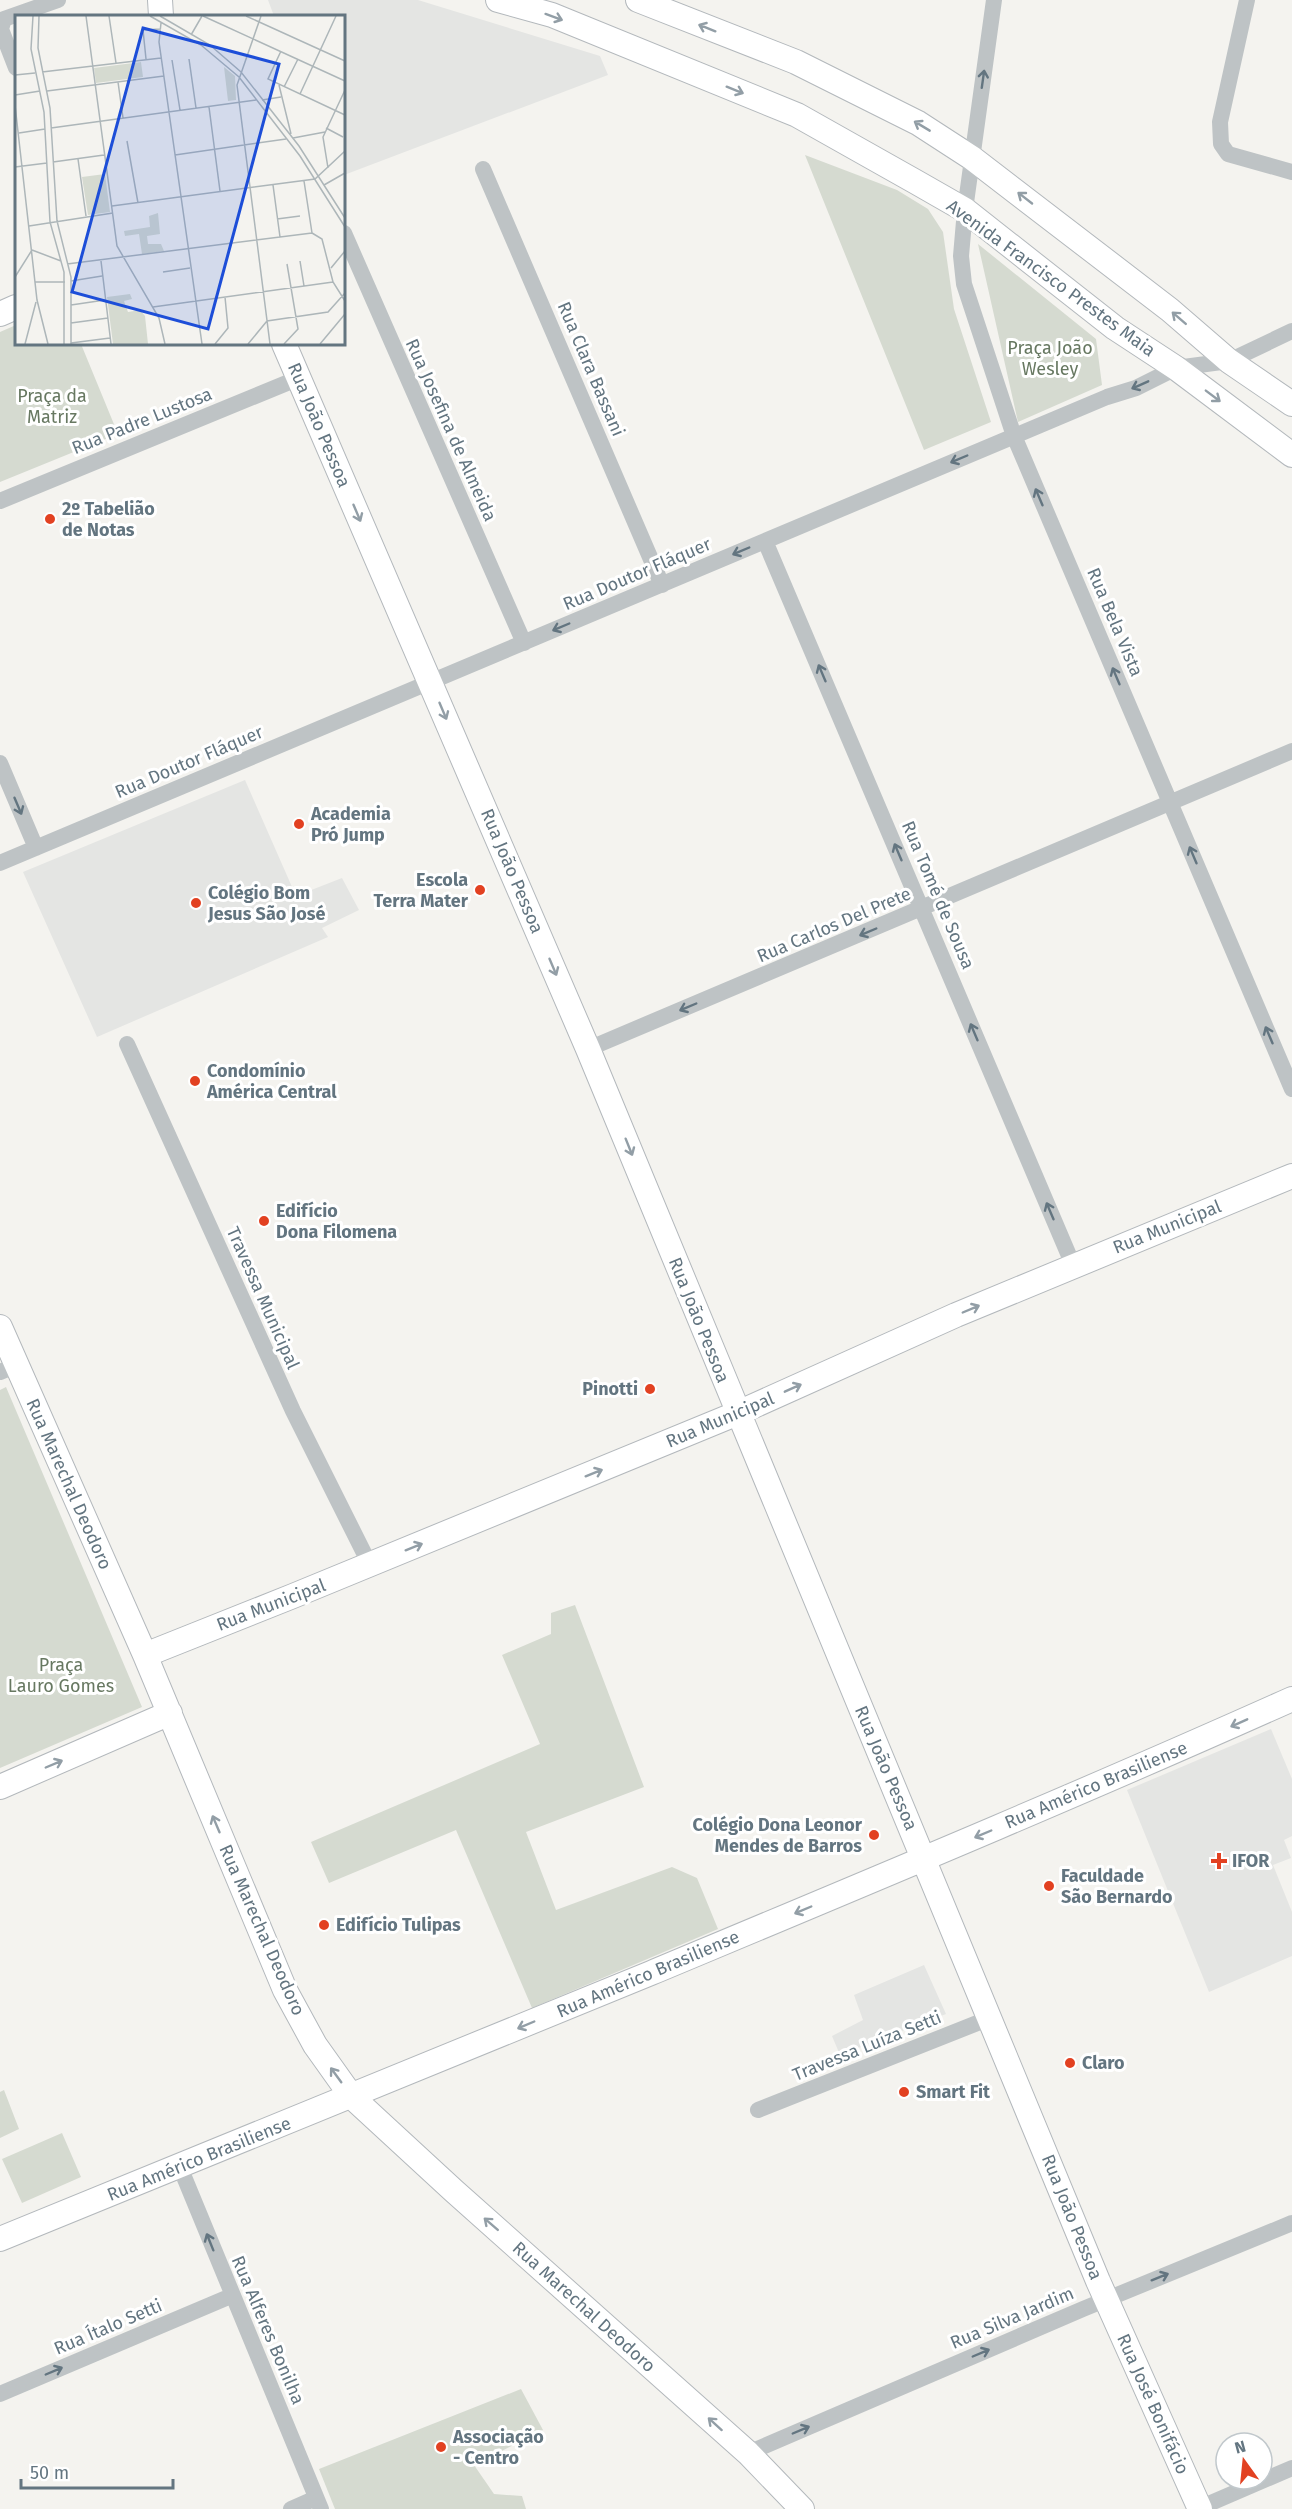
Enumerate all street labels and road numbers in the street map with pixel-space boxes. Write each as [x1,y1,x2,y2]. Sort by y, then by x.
street label: Avenida Francisco Prestes Maia [942,195,1160,361]
street label: Rua Clara Bassani [553,298,629,440]
street label: Rua Josefina de Almeida [401,335,501,525]
street label: Rua João Pessoa [283,359,355,491]
street label: Rua Padre Lustosa [69,383,215,459]
street label: Rua Doutor Fláquer [560,533,714,615]
street label: Rua Bela Vista [1082,564,1148,680]
street label: Rua Doutor Fláquer [112,721,266,803]
street label: Rua João Pessoa [476,805,548,937]
street label: Rua Tomé de Sousa [897,818,979,972]
street label: Rua Carlos Del Prete [754,883,914,967]
street label: Rua Municipal [1110,1195,1224,1259]
street label: Travessa Municipal [222,1223,304,1373]
street label: Rua João Pessoa [664,1254,734,1386]
street label: Rua Municipal [663,1387,777,1453]
street label: Rua Marechal Deodoro [21,1395,117,1573]
street label: Rua Municipal [213,1574,329,1636]
street label: Rua João Pessoa [850,1702,922,1834]
street label: Rua Américo Brasiliense [1001,1737,1191,1833]
street label: Rua Marechal Deodoro [214,1841,310,2019]
street label: Rua Américo Brasiliense [553,1926,743,2022]
street label: Travessa Luíza Setti [789,2006,945,2086]
street label: Rua Américo Brasiliense [104,2112,294,2206]
street label: Rua João Pessoa [1037,2151,1107,2283]
street label: Rua Marechal Deodoro [508,2237,660,2377]
street label: Rua Alferes Bonilha [227,2252,309,2408]
street label: Rua Silva Jardim [947,2282,1077,2354]
street label: Rua Ítalo Setti [50,2293,165,2360]
street label: Rua José Bonifácio [1112,2330,1194,2478]

